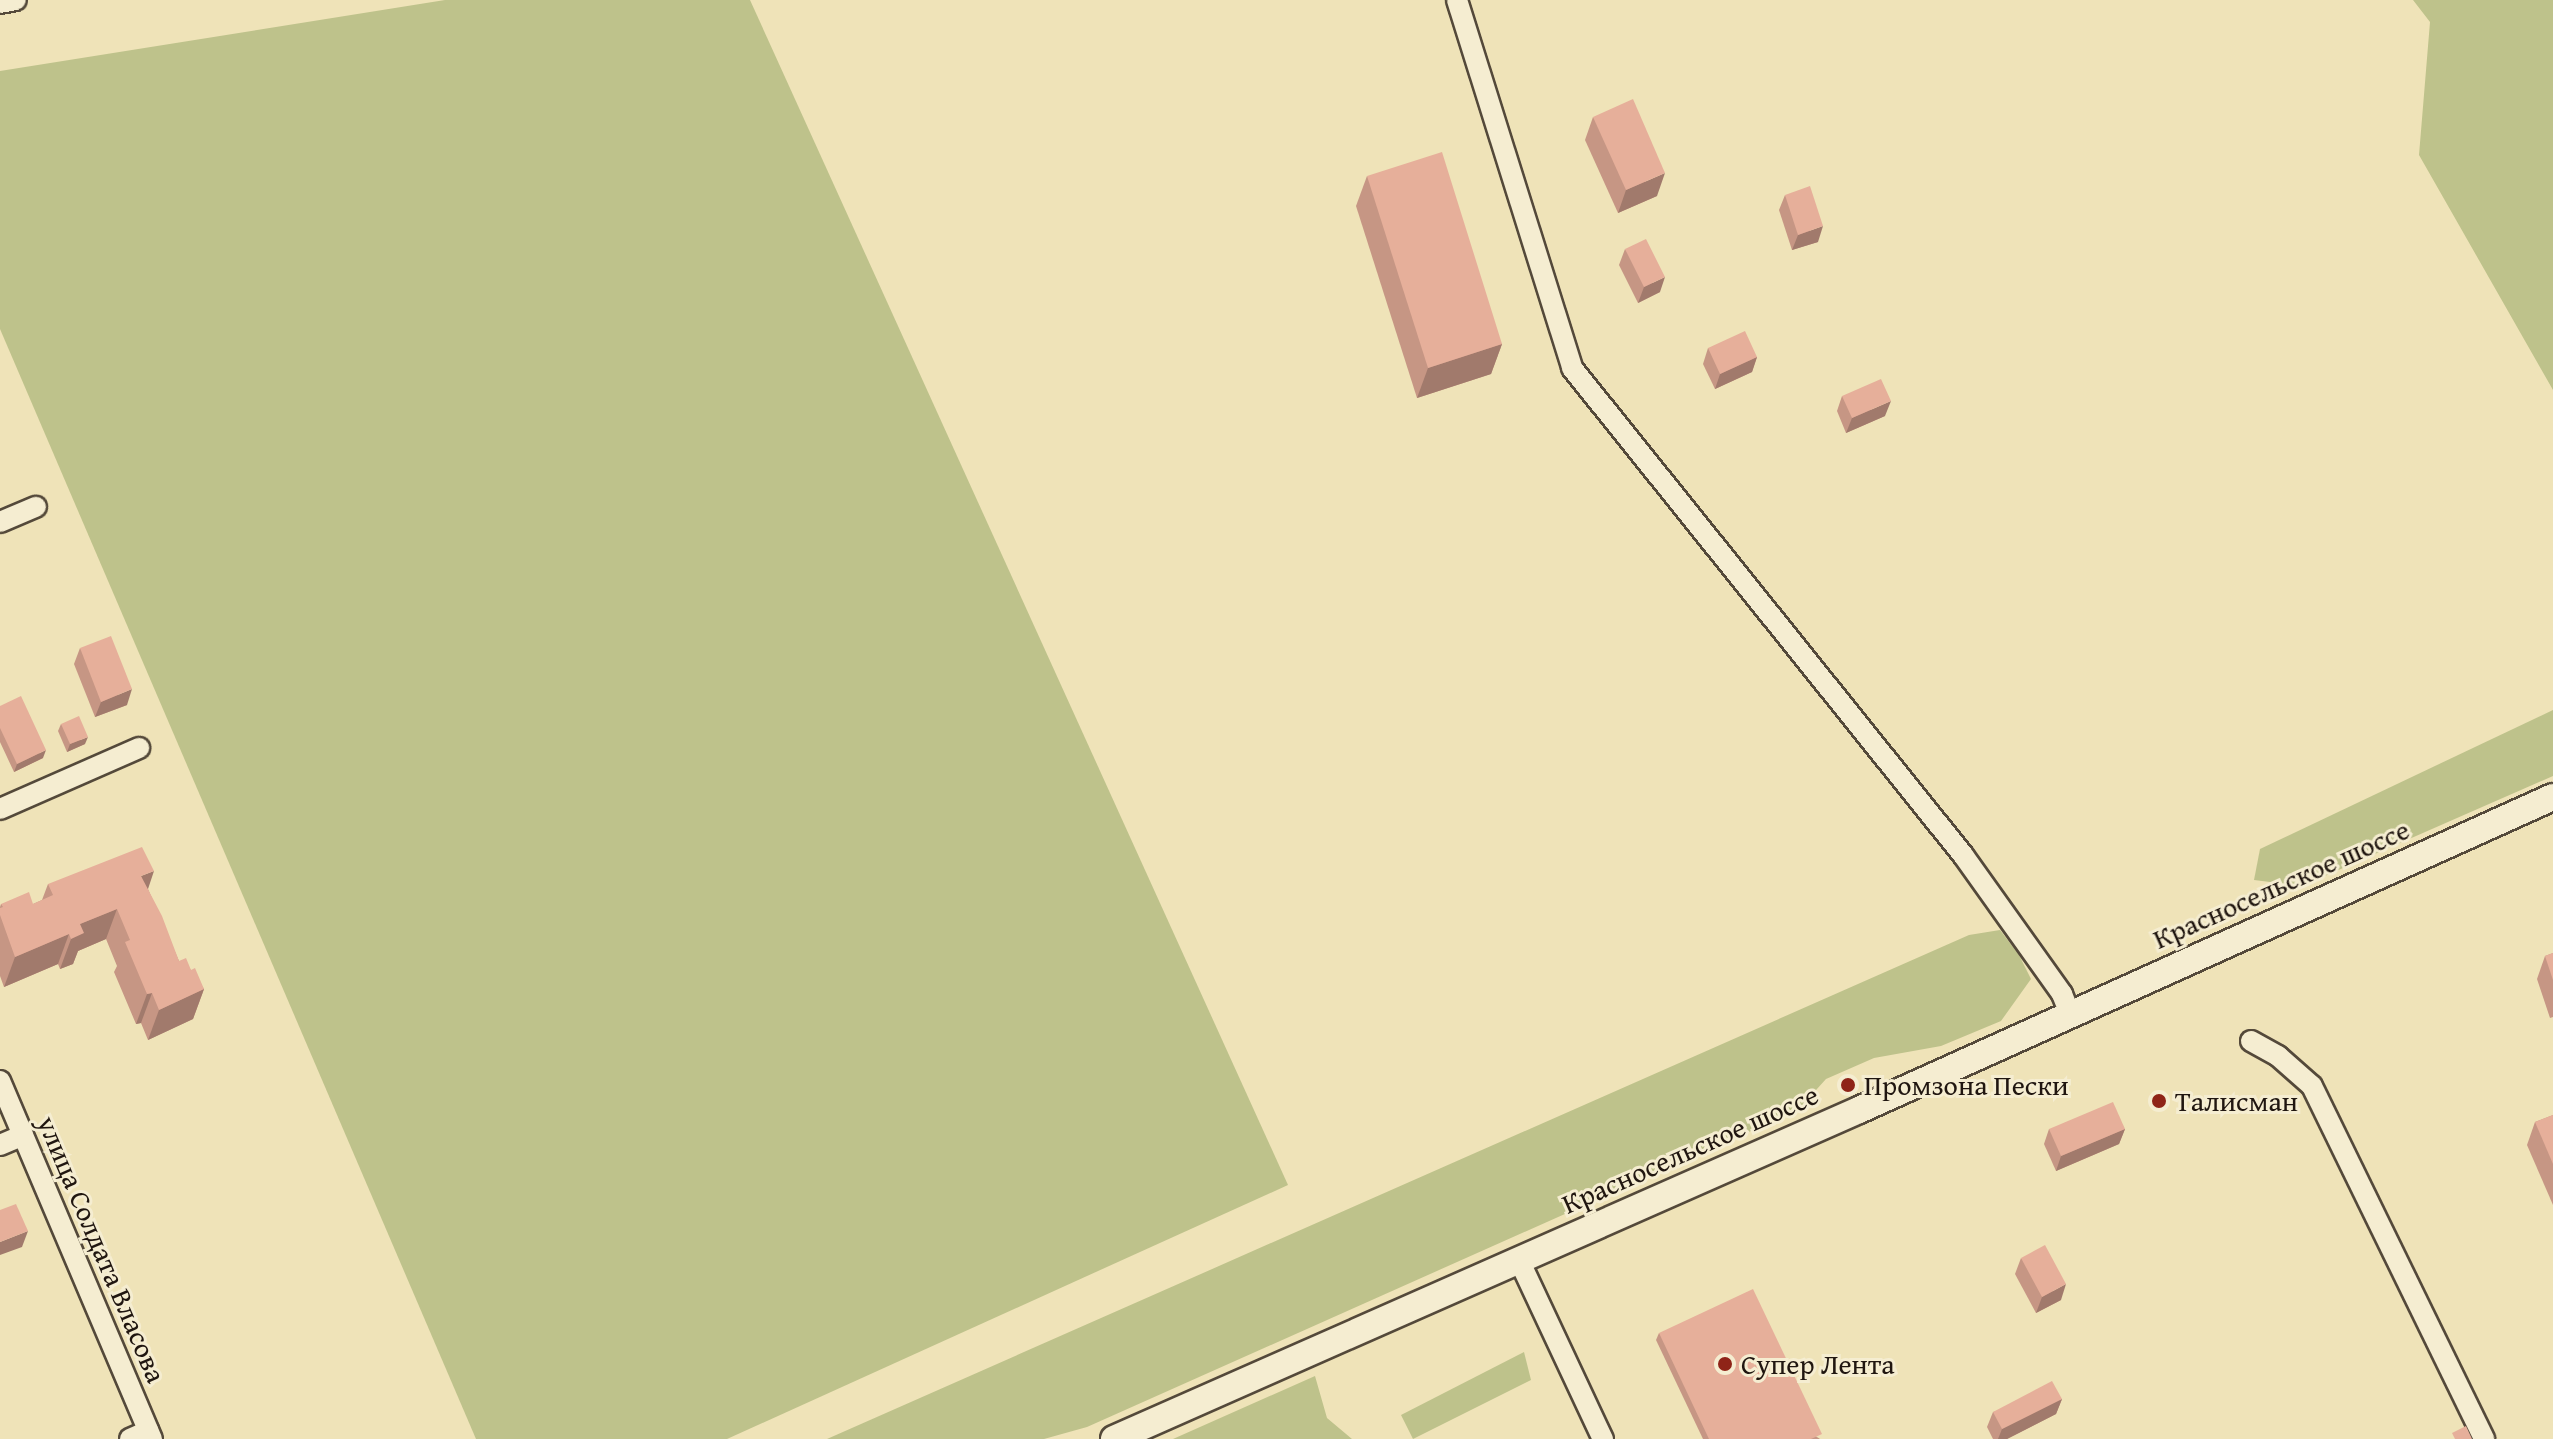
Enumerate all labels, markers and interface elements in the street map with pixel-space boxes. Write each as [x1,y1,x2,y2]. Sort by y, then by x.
street label: Красносельское шоссе [2148,812,2414,956]
place label: Промзона Пески [1864,1068,2069,1102]
marker: Промзона Пески [1839,1076,1857,1094]
street label: Красносельское шоссе [1557,1077,1823,1221]
place label: Талисман [2175,1084,2298,1118]
marker: Талисман [2150,1092,2168,1110]
street label: улица Солдата Власова [31,1111,173,1387]
place label: Супер Лента [1741,1347,1895,1381]
marker: Супер Лента [1716,1355,1734,1373]

